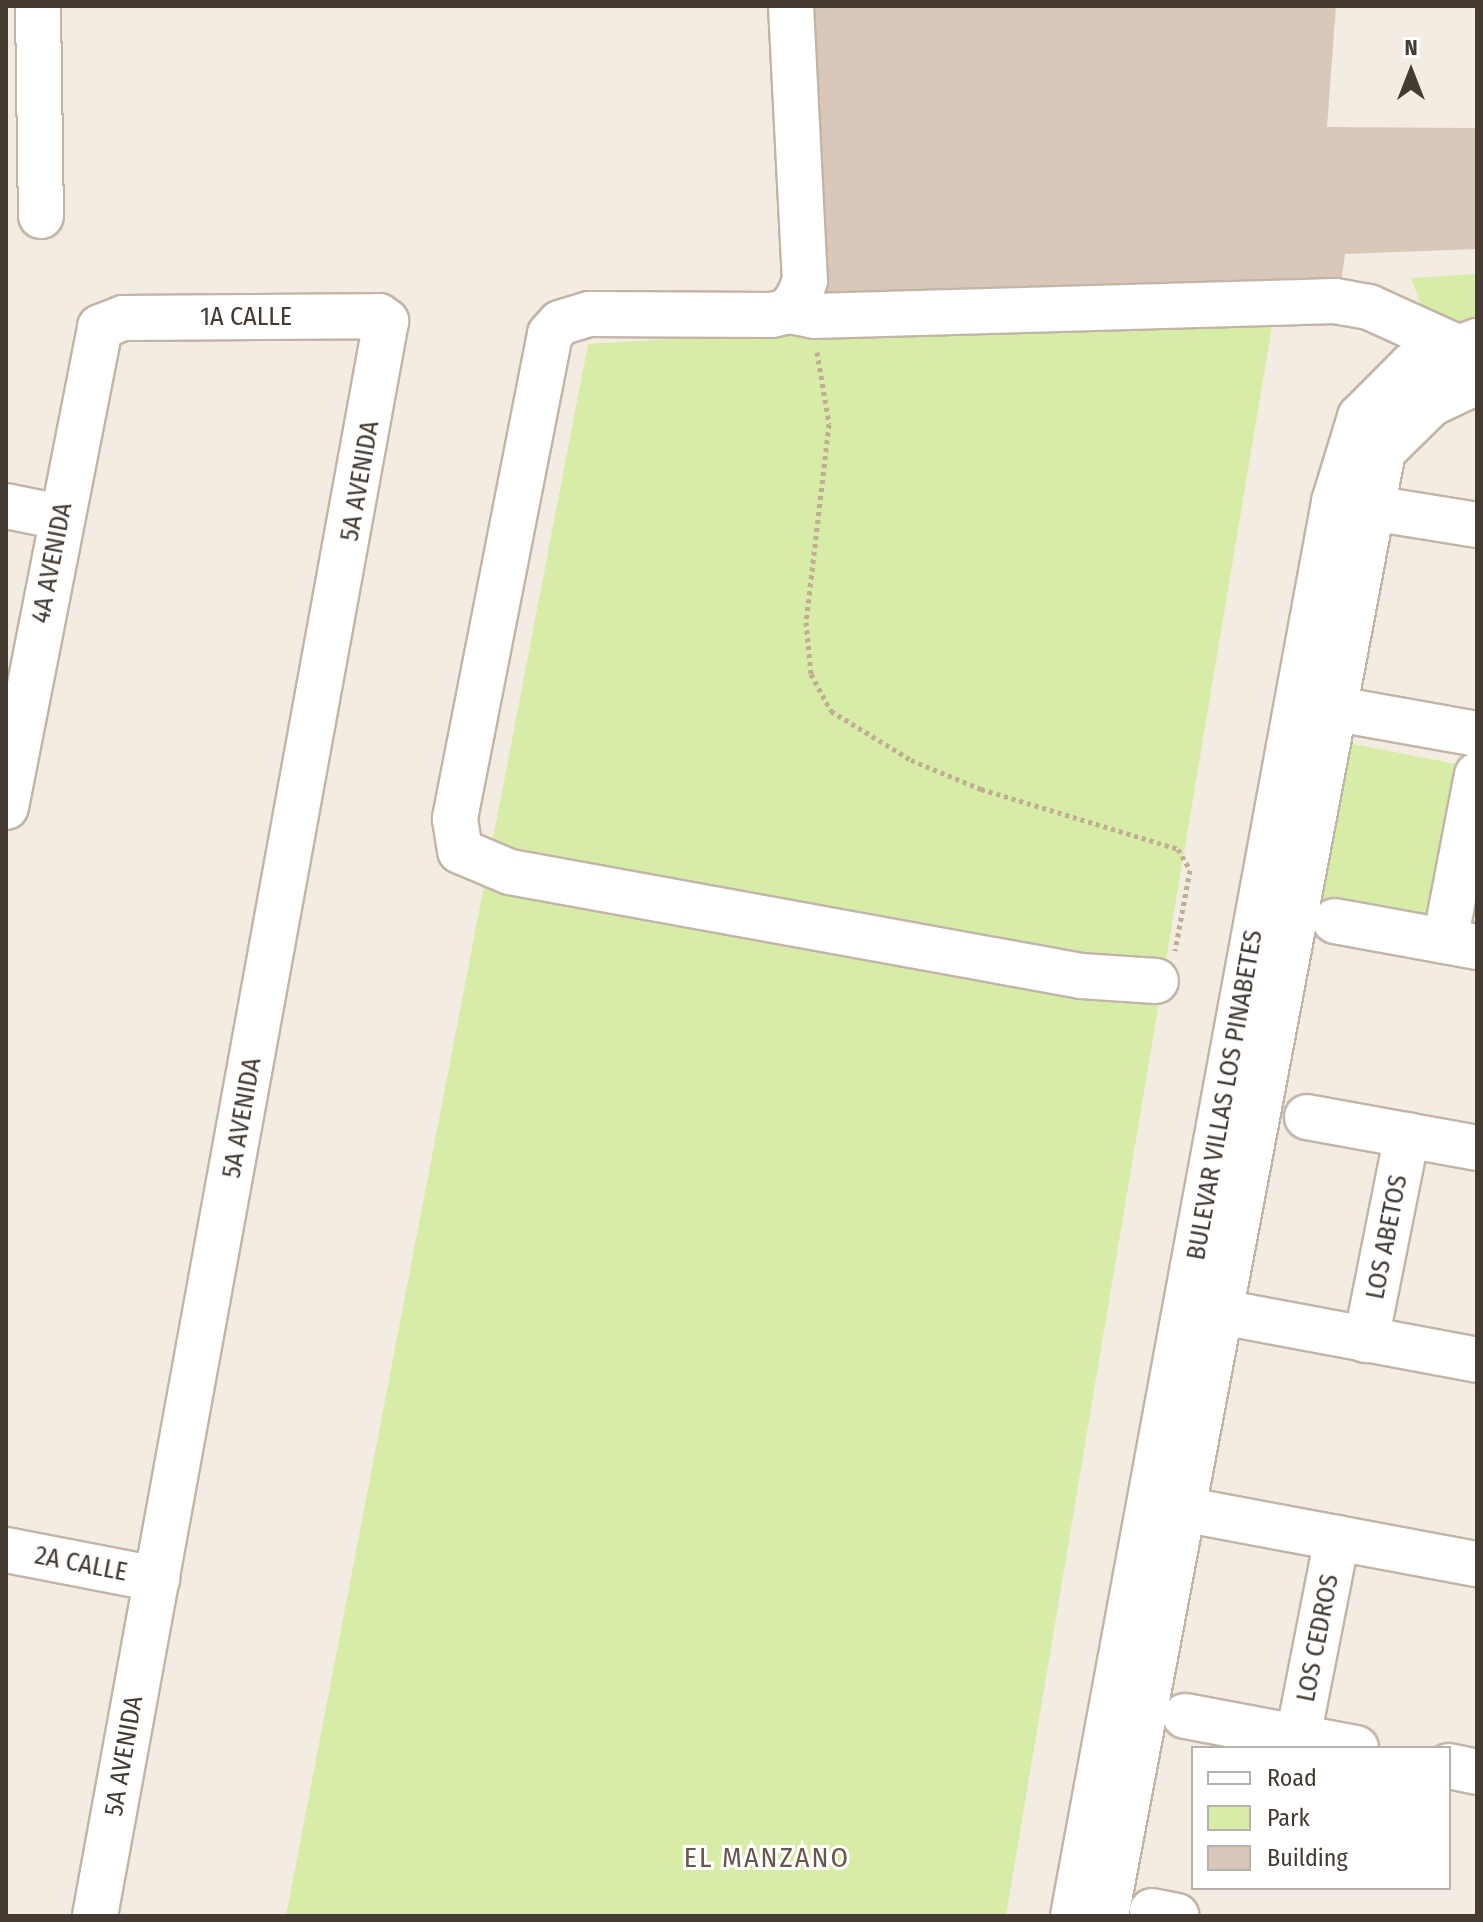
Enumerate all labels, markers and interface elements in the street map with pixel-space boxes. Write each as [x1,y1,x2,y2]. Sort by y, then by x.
north arrow [1371,32,1451,112]
text: N [1404,34,1418,61]
street label: 1A CALLE [200,301,292,333]
street label: 5A AVENIDA [334,418,386,544]
street label: 4A AVENIDA [25,500,79,626]
street label: BULEVAR VILLAS LOS PINABETES [1181,928,1269,1262]
street label: 5A AVENIDA [216,1055,268,1181]
street label: LOS ABETOS [1360,1172,1414,1302]
street label: 2A CALLE [32,1540,130,1588]
street label: LOS CEDROS [1290,1572,1346,1704]
street label: 5A AVENIDA [98,1693,150,1819]
legend [1191,1746,1451,1890]
text: Road [1267,1764,1317,1792]
text: Park [1267,1804,1310,1832]
district label: EL MANZANO [684,1841,850,1875]
text: Building [1267,1844,1348,1872]

